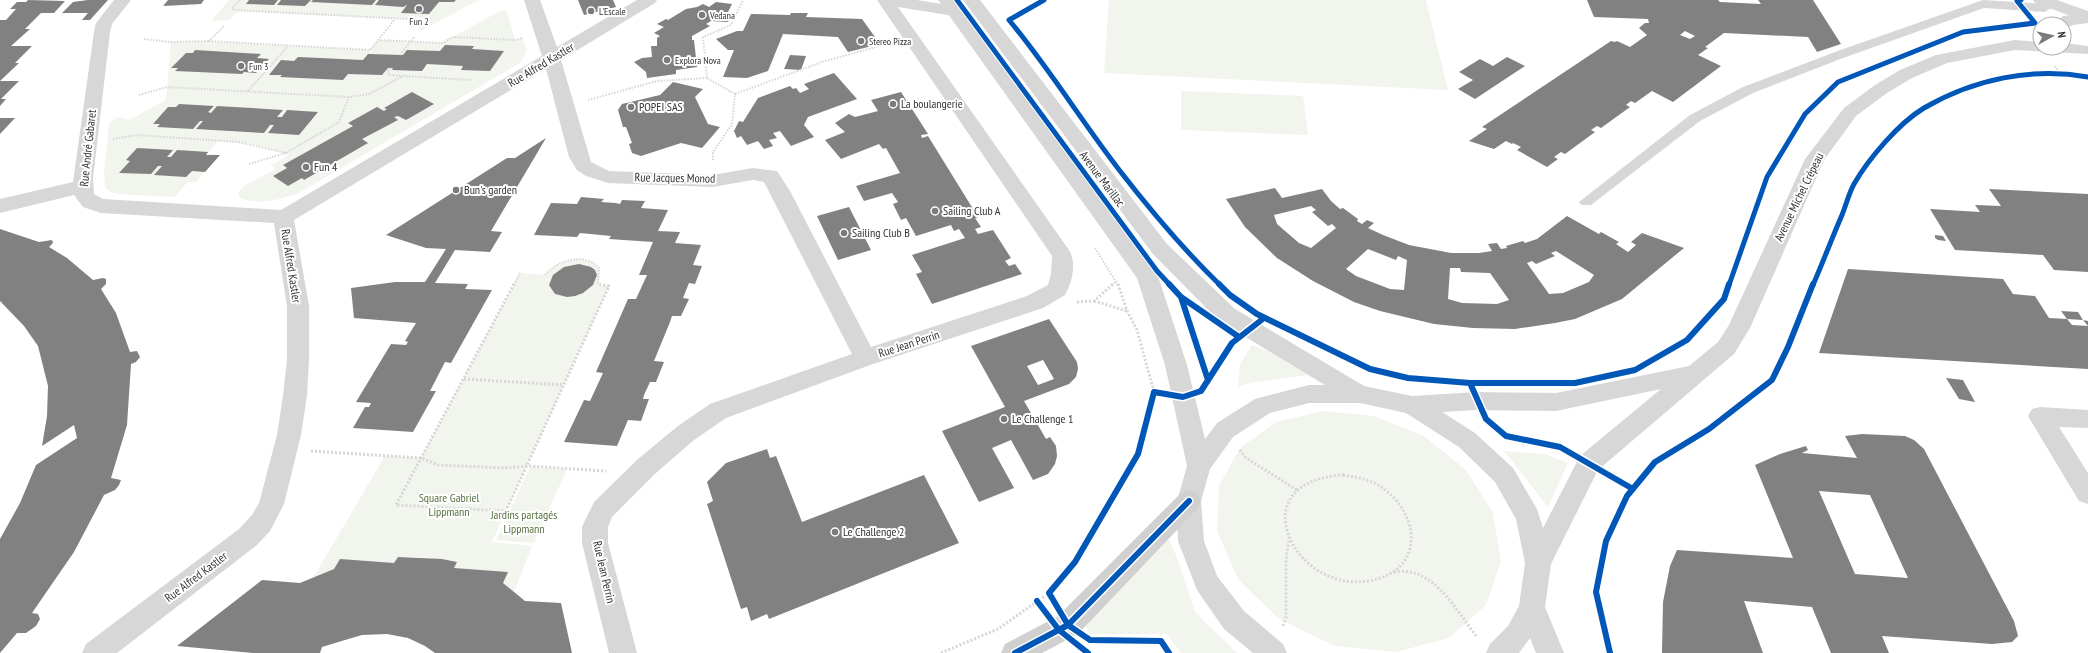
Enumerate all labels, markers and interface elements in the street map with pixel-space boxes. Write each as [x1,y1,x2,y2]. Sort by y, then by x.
marker: Fun 2 [414,4,424,14]
place label: L'Escale [599,5,626,18]
marker: L'Escale [586,6,596,16]
place label: Vedana [709,9,735,22]
marker: Vedana [697,10,707,20]
place label: Fun 2 [409,15,429,28]
north arrow [2032,16,2072,56]
text: N [2055,31,2069,39]
place label: Stereo Pizza [869,35,911,48]
marker: Stereo Pizza [856,36,866,46]
street label: Rue Alfred Kastler [505,39,577,90]
place label: Explora Nova [675,54,721,67]
marker: Explora Nova [662,55,672,65]
place label: Fun 3 [249,60,268,73]
marker: Fun 3 [236,61,246,71]
place label: La boulangerie [901,96,963,111]
place label: POPEI SAS [639,99,683,114]
marker: La boulangerie [888,99,898,109]
marker: POPEI SAS [626,102,636,112]
street label: Rue André Gabaret [76,108,99,187]
street label: Avenue Marillac [1077,148,1129,210]
street label: Avenue Michel Crépeau [1771,150,1827,244]
place label: Fun 4 [314,159,338,174]
marker: Fun 4 [301,162,311,172]
street label: Rue Jacques Monod [635,169,715,186]
place label: Bun's garden [464,182,517,197]
marker: Bun's garden [451,185,461,195]
place label: Sailing Club A [943,203,1001,218]
marker: Sailing Club A [930,206,940,216]
place label: Sailing Club B [852,225,910,240]
street label: Rue Alfred Kastler [278,228,305,305]
marker: Sailing Club B [839,228,849,238]
street label: Rue Jean Perrin [876,327,941,360]
place label: Le Challenge 1 [1012,411,1073,426]
marker: Le Challenge 1 [999,414,1009,424]
park label: Square Gabriel Lippmann [419,490,480,519]
park label: Jardins partagés Lippmann [490,507,557,536]
place label: Le Challenge 2 [843,524,904,539]
marker: Le Challenge 2 [830,527,840,537]
street label: Rue Jean Perrin [590,539,619,604]
street label: Rue Alfred Kastler [161,548,231,605]

